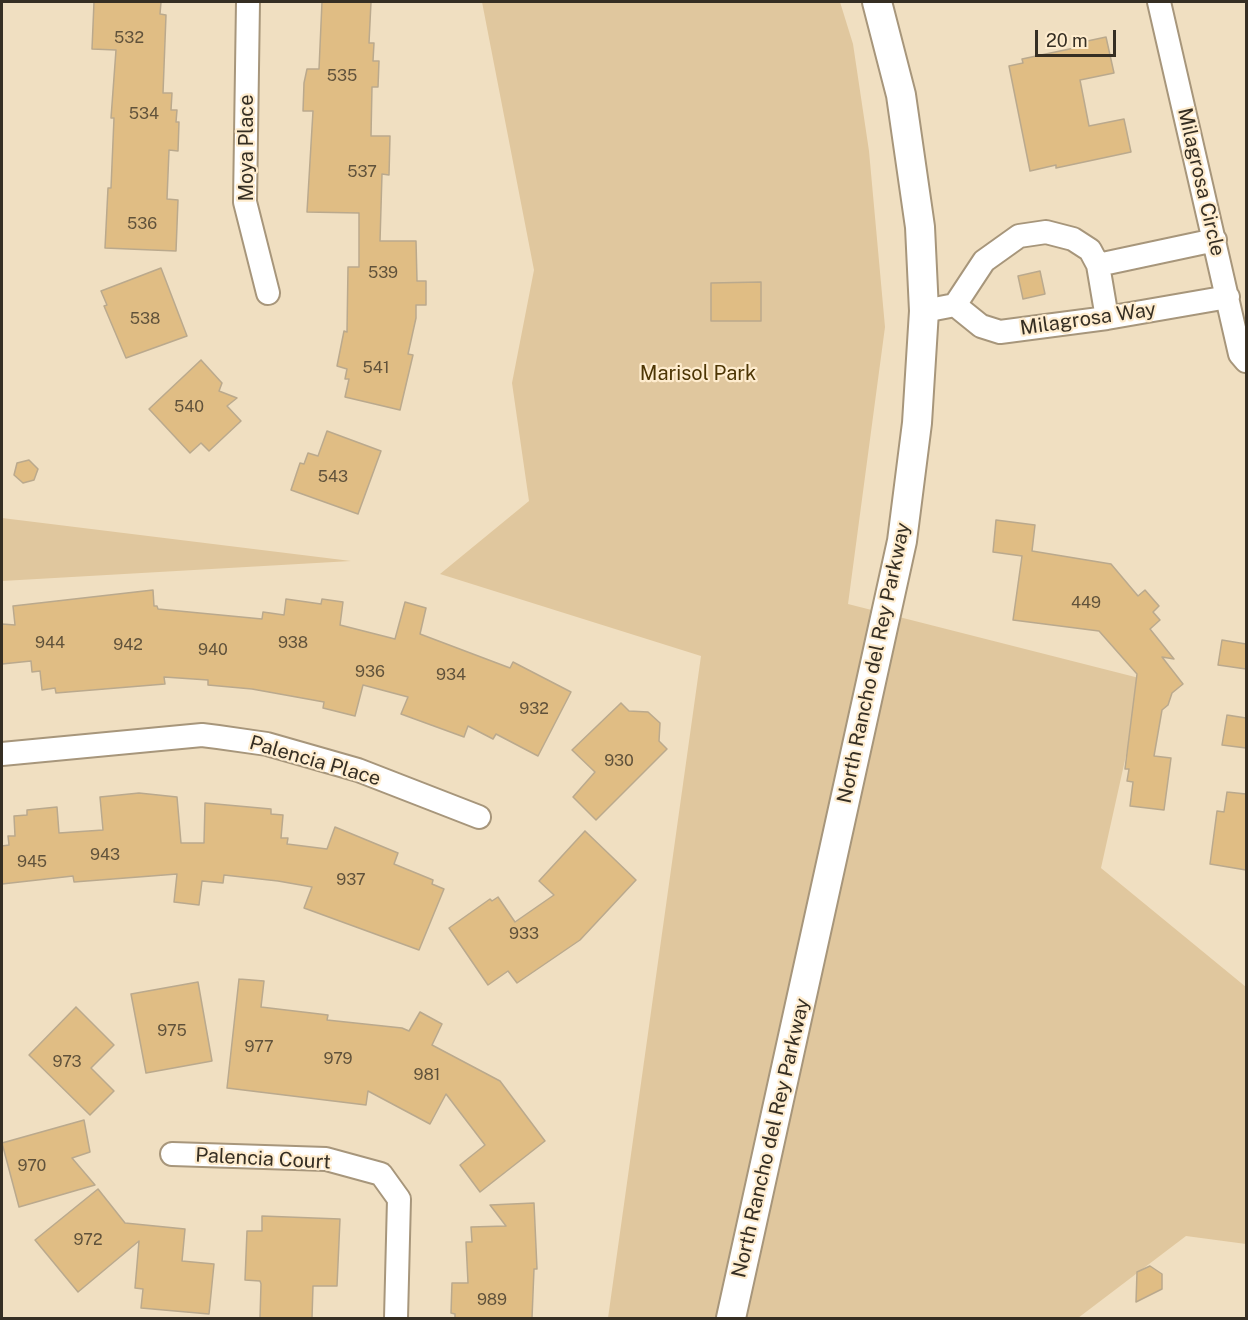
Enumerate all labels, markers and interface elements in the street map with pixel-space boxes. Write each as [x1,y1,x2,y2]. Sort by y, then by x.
scale bar [1038,18,1119,56]
house number: 532 [114,28,144,48]
text: 20 m [1046,30,1088,51]
house number: 535 [327,66,357,86]
street label: Moya Place [235,94,259,202]
house number: 534 [129,104,159,124]
street label: Milagrosa Circle [1172,106,1230,258]
house number: 537 [347,162,377,182]
house number: 536 [127,214,157,234]
house number: 539 [368,263,398,283]
street label: Milagrosa Way [1019,298,1157,340]
house number: 538 [130,309,160,329]
house number: 541 [363,358,389,378]
park label: Marisol Park [640,362,756,386]
house number: 540 [174,397,204,417]
house number: 543 [318,467,348,487]
street label: North Rancho del Rey Parkway [833,521,915,805]
house number: 449 [1071,593,1101,613]
house number: 944 [35,633,65,653]
house number: 938 [278,633,308,653]
house number: 942 [113,635,143,655]
house number: 940 [198,640,228,660]
house number: 936 [355,662,385,682]
house number: 934 [436,665,466,685]
house number: 932 [519,699,549,719]
street label: Palencia Place [247,731,383,791]
house number: 930 [604,751,634,771]
house number: 943 [90,845,120,865]
house number: 945 [17,852,47,872]
house number: 937 [336,870,366,890]
house number: 933 [509,924,539,944]
street label: North Rancho del Rey Parkway [727,996,815,1280]
house number: 975 [157,1021,187,1041]
house number: 977 [244,1037,274,1057]
house number: 979 [324,1049,352,1069]
house number: 973 [52,1052,82,1072]
house number: 981 [414,1065,440,1085]
street label: Palencia Court [195,1143,331,1175]
house number: 970 [18,1156,46,1176]
house number: 972 [74,1230,102,1250]
house number: 989 [477,1290,507,1310]

